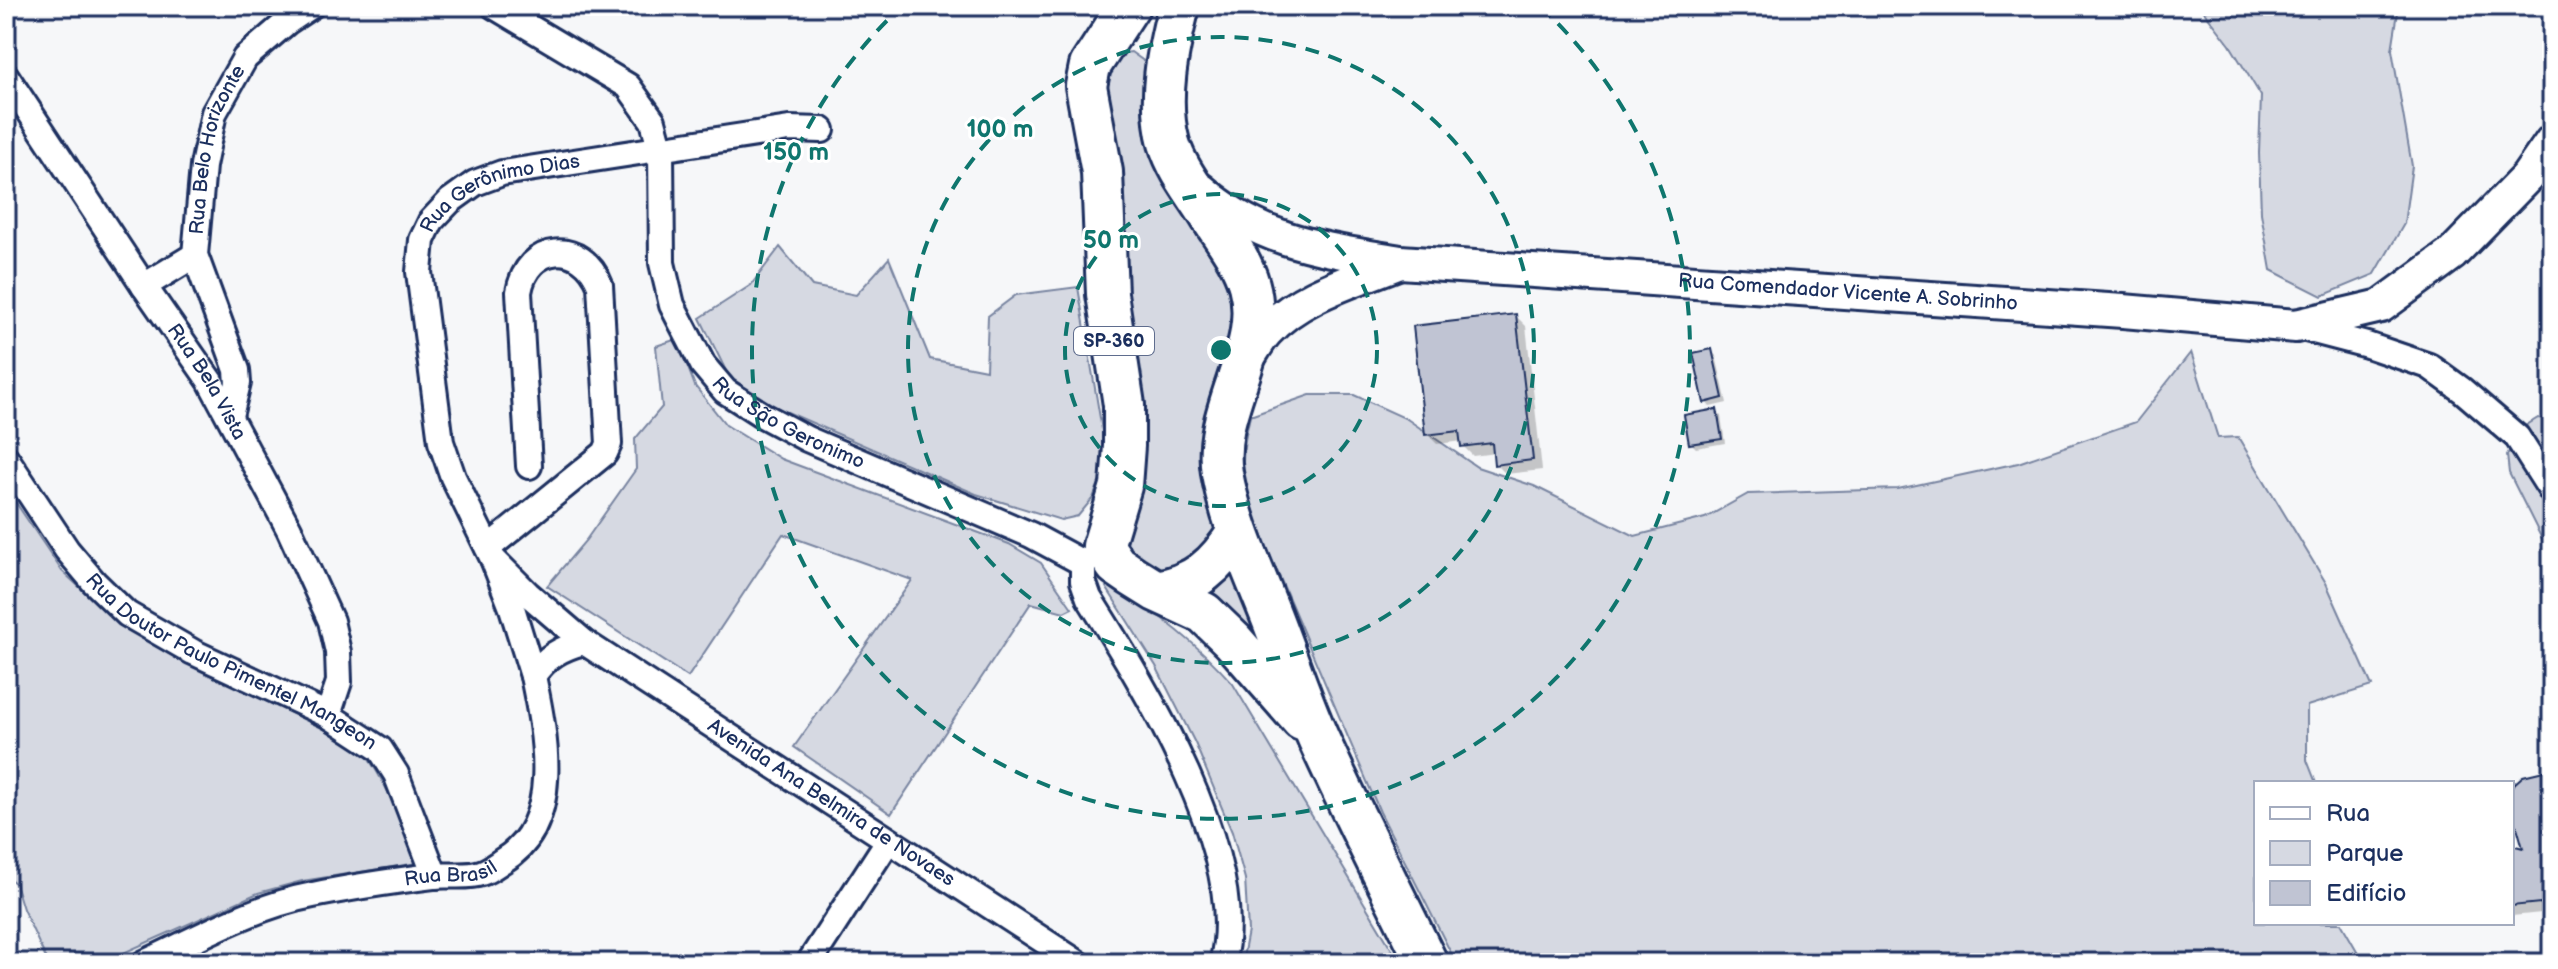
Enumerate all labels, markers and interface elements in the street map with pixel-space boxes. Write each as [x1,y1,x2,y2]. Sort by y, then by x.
street label: Rua Belo Horizonte [185,61,251,236]
text: 100 m [967,115,1033,144]
text: 150 m [763,138,829,167]
street label: Rua Gerônimo Dias [415,149,581,236]
text: 50 m [1083,226,1139,255]
street label: Rua Comendador Vicente A. Sobrinho [1677,269,2019,316]
street label: Rua Bela Vista [162,319,251,444]
road number: SP-360 [1074,327,1154,355]
centre of rings [1207,336,1235,364]
street label: Rua São Geronimo [707,372,868,474]
street label: Rua Doutor Paulo Pimentel Mangeon [80,569,381,755]
street label: Avenida Ana Belmira de Novaes [703,714,959,892]
legend [2254,781,2514,925]
text: Rua [2326,799,2370,828]
text: Parque [2326,839,2404,868]
street label: Rua Brasil [403,855,502,892]
text: Edifício [2326,879,2406,908]

